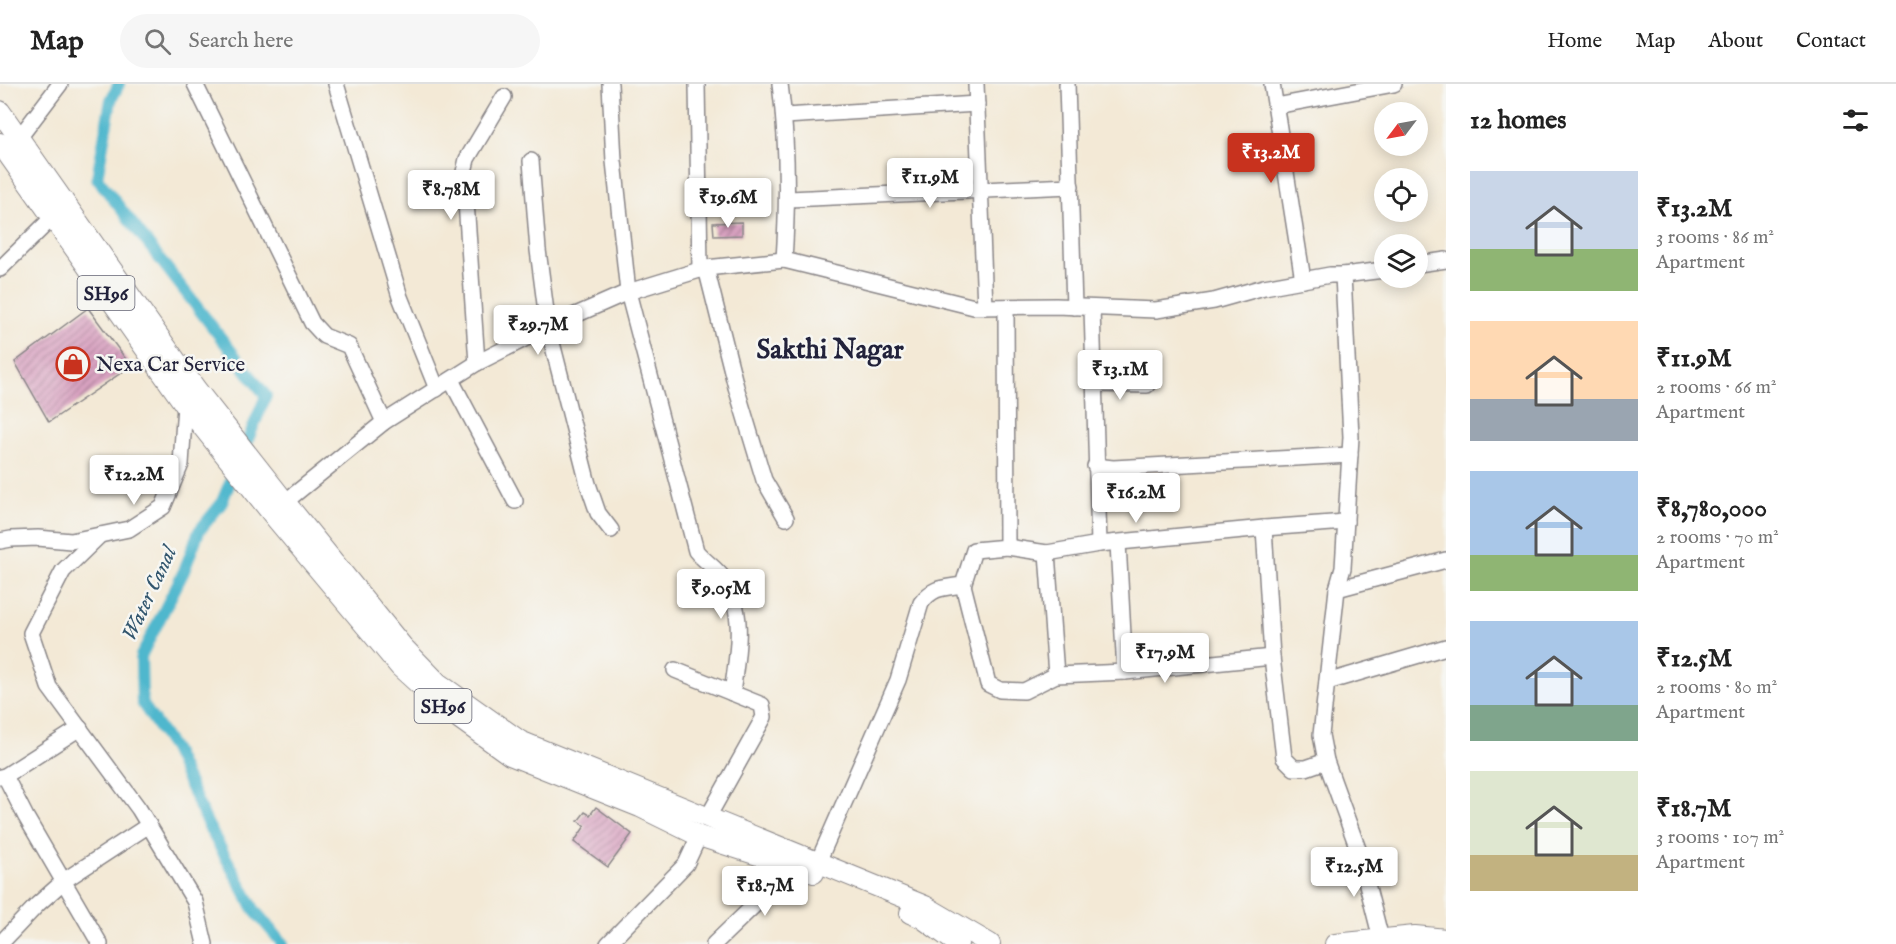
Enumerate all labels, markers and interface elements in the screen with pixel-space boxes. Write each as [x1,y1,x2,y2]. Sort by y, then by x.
search box [120,14,540,68]
text: Map [30,24,84,59]
icon: search [141,25,174,58]
text: Search here [189,27,293,55]
text: Home [1547,28,1602,55]
text: Map [1635,28,1675,55]
text: About [1708,28,1763,55]
text: Contact [1796,28,1866,55]
north arrow [1374,102,1428,156]
map controls [1374,102,1428,288]
text: 12 homes [1470,104,1566,137]
icon: filters [1839,104,1872,137]
pin: ₹13.2M [1222,133,1320,184]
text: ₹13.2M [1242,140,1300,165]
pin: ₹11.9M [881,158,979,209]
text: ₹11.9M [901,165,959,190]
button: locate [1374,168,1428,222]
pin: ₹8.78M [402,170,500,221]
text: ₹8.78M [422,177,480,202]
pin: ₹19.6M [679,178,777,229]
text: ₹19.6M [698,185,758,210]
text: ₹13.2M [1656,192,1733,225]
icon: home [1518,195,1590,267]
text: 3 rooms · 86 m² [1656,225,1774,250]
button: layers [1374,234,1428,288]
text: Apartment [1656,250,1745,275]
road number: SH96 [78,276,134,310]
pin: ₹29.7M [489,305,587,356]
text: ₹29.7M [508,312,568,337]
district label: Sakthi Nagar [756,334,905,368]
text: ₹11.9M [1656,342,1732,375]
icon: home [1518,345,1590,417]
shop icon: Nexa Car Service [55,346,91,382]
pin: ₹13.1M [1071,350,1169,401]
place label: Nexa Car Service [96,352,246,379]
text: ₹13.1M [1092,357,1148,382]
text: 2 rooms · 66 m² [1656,375,1777,400]
text: Apartment [1656,400,1745,425]
pin: ₹12.2M [85,455,183,506]
text: ₹12.2M [104,462,164,487]
pin: ₹16.2M [1087,473,1185,524]
text: ₹16.2M [1106,480,1166,505]
text: ₹8,780,000 [1656,492,1767,525]
icon: home [1518,495,1590,567]
text: 2 rooms · 70 m² [1656,525,1779,550]
water label: Water Canal [116,540,185,646]
text: Apartment [1656,550,1745,575]
pin: ₹9.05M [672,569,770,620]
text: ₹9.05M [691,576,751,601]
pin: ₹17.9M [1116,633,1214,684]
text: ₹17.9M [1135,640,1195,665]
text: ₹12.5M [1656,642,1732,675]
icon: home [1518,645,1590,717]
text: 2 rooms · 80 m² [1656,675,1777,700]
road number: SH96 [414,689,472,723]
text: Apartment [1656,700,1745,725]
text: ₹18.7M [1656,792,1732,825]
icon: home [1518,795,1590,867]
text: 3 rooms · 107 m² [1656,825,1784,850]
pin: ₹12.5M [1305,847,1403,898]
text: Apartment [1656,850,1745,875]
text: ₹12.5M [1325,854,1383,879]
pin: ₹18.7M [716,866,814,917]
text: ₹18.7M [736,873,794,898]

